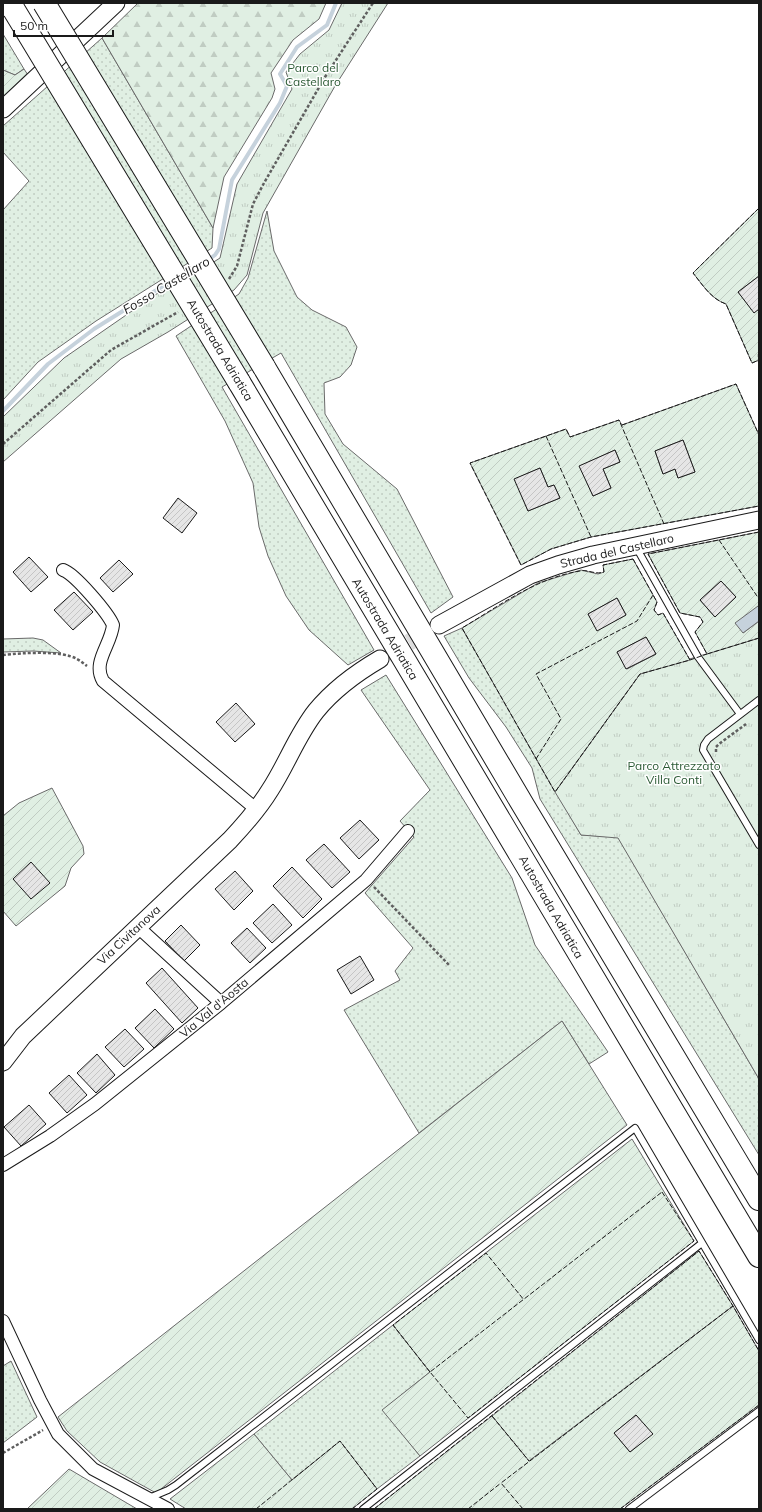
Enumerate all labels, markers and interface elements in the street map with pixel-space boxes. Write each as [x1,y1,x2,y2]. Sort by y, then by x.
scale bar [14,12,113,38]
text: 50 m [20,18,48,33]
park label: Parco del Castellaro [285,60,341,89]
water label: Fosso Castellaro [120,253,212,317]
street label: Autostrada Adriatica [184,296,257,403]
street label: Strada del Castellaro [559,530,675,571]
street label: Autostrada Adriatica [349,575,422,682]
park label: Parco Attrezzato Villa Conti [627,758,721,787]
street label: Autostrada Adriatica [516,853,587,961]
street label: Via Civitanova [94,902,163,968]
street label: Via Val d'Aosta [176,974,251,1041]

